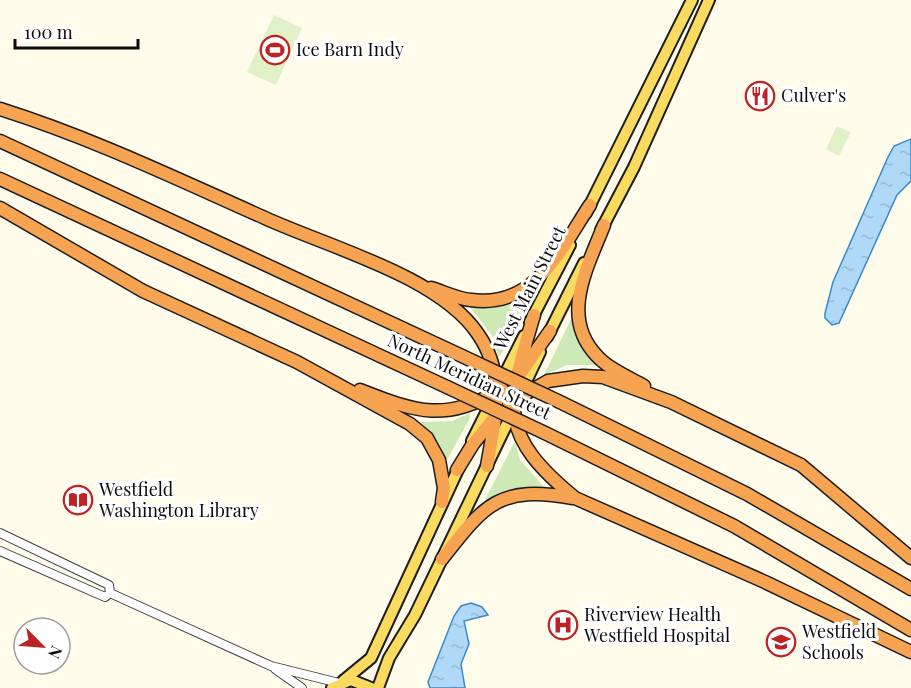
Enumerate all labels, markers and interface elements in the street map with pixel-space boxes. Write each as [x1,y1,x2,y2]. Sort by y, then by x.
scale bar [15,12,138,50]
text: 100 m [24,20,73,44]
sports icon: Ice Barn Indy [259,34,291,66]
place label: Ice Barn Indy [296,37,404,61]
restaurant icon: Culver's [744,80,776,112]
place label: Culver's [781,83,846,107]
street label: West Main Street [487,221,571,355]
street label: North Meridian Street [384,328,556,425]
place label: Westfield Washington Library [98,477,259,522]
library icon: Westfield Washington Library [62,484,94,516]
place label: Riverview Health Westfield Hospital [583,602,730,647]
hospital icon: Riverview Health Westfield Hospital [547,609,579,641]
north arrow [12,616,72,676]
place label: Westfield Schools [801,619,877,664]
school or university icon: Westfield Schools [765,626,797,658]
text: N [44,643,68,663]

